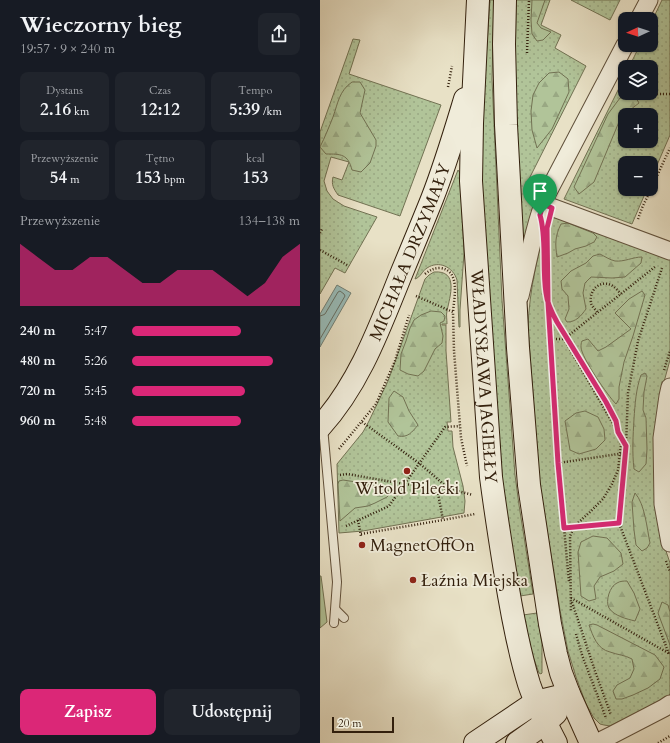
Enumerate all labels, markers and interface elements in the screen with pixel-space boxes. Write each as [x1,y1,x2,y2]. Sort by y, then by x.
text: Wieczorny bieg [20,10,181,40]
north arrow [618,12,658,52]
map controls [618,12,658,196]
button: share [258,13,300,55]
text: 19:57 · 9 × 240 m [20,40,115,58]
button: layers [618,60,658,100]
text: Dystans [46,83,83,98]
text: Czas [149,83,171,98]
text: Tempo [238,83,272,98]
text: 2.16 [40,98,71,121]
text: 12:12 [140,98,180,121]
text: 5:39 [229,98,260,121]
text: km [71,104,89,119]
text: /km [260,104,282,119]
button: + [618,108,658,148]
text: Przewyższenie [31,151,99,166]
text: Tętno [146,151,174,166]
text: kcal [246,151,265,166]
button: − [618,156,658,196]
street label: MICHAŁA DRZYMAŁY [364,160,456,344]
text: 54 [50,166,67,189]
text: 153 [135,166,161,189]
text: 153 [242,166,268,189]
text: m [67,172,80,187]
text: bpm [161,172,185,187]
pin [523,174,557,215]
icon: arrive [529,180,551,202]
text: Przewyższenie [20,212,100,230]
text: 134–138 m [238,212,300,230]
street label: WŁADYSŁAWA JAGIEŁŁY [465,267,503,485]
text: 240 m [20,322,55,340]
text: 5:47 [84,322,107,340]
text: 480 m [20,352,55,370]
text: 5:26 [84,352,107,370]
text: 720 m [20,382,55,400]
text: 5:45 [84,382,107,400]
text: 960 m [20,412,55,430]
text: 5:48 [84,412,107,430]
marker: Witold Pilecki [402,466,412,476]
place label: Witold Pilecki [354,477,459,500]
place label: MagnetOffOn [370,534,475,557]
marker: MagnetOffOn [357,540,367,550]
place label: Łaźnia Miejska [421,569,529,592]
marker: Łaźnia Miejska [408,575,418,585]
button: Zapisz [20,689,156,735]
button: Udostępnij [164,689,300,735]
scale bar [332,715,394,734]
text: 20 m [338,716,362,731]

